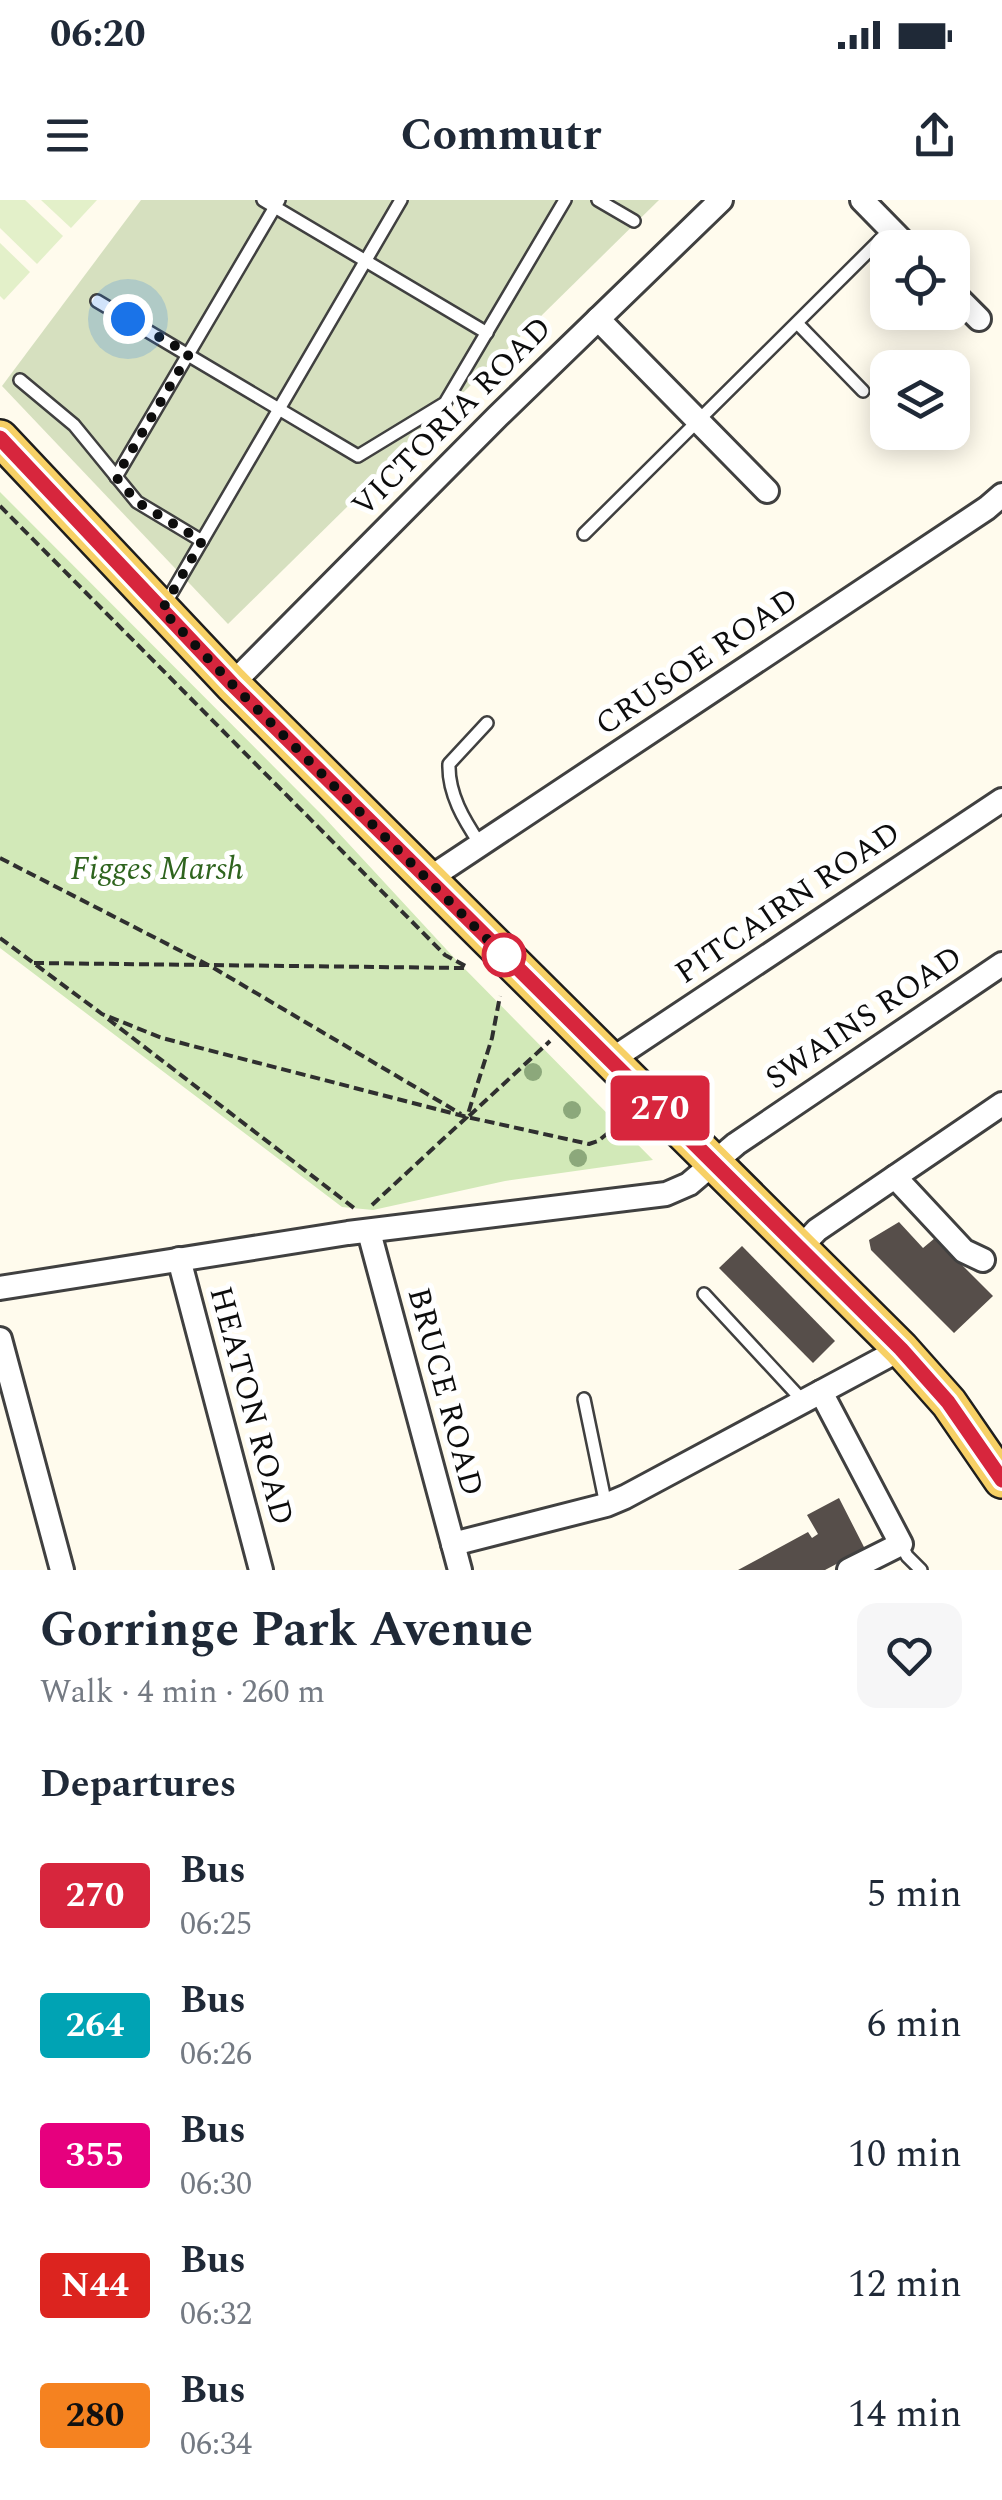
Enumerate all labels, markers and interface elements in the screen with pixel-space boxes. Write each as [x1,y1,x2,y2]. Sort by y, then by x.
text: 06:20 [50,6,145,64]
text: Commutr [401,101,601,170]
icon: menu [40,108,95,163]
icon: share [907,108,962,163]
map controls [870,230,970,450]
button: locate [870,230,970,330]
your location [103,294,153,344]
street label: VICTORIA ROAD [340,305,564,529]
button: layers [870,350,970,450]
street label: CRUSOE ROAD [585,576,809,748]
street label: PITCAIRN ROAD [665,809,911,997]
park label: Figges Marsh [70,845,244,894]
unlabelled marker [483,934,525,976]
street label: SWAINS ROAD [755,934,973,1102]
line badge: 270 [602,1076,718,1140]
text: 270 [631,1082,689,1135]
street label: HEATON ROAD [196,1281,306,1531]
street label: BRUCE ROAD [394,1282,496,1502]
text: Gorringe Park Avenue [40,1594,533,1667]
button: heart [857,1603,962,1708]
text: Walk · 4 min · 260 m [40,1668,325,1717]
text: Departures [40,1756,236,1814]
text: Bus [180,1842,246,1900]
text: 5 min [867,1866,962,1924]
text: 270 [66,1869,124,1922]
text: 06:25 [180,1900,252,1949]
text: Bus [180,1972,246,2030]
text: 6 min [867,1996,962,2054]
text: 264 [66,1999,124,2052]
text: 06:26 [180,2030,252,2079]
text: Bus [180,2102,246,2160]
text: 10 min [848,2126,962,2184]
text: 355 [66,2129,124,2182]
text: 06:30 [180,2160,252,2209]
text: Bus [180,2232,246,2290]
text: 12 min [848,2256,962,2314]
text: N44 [61,2259,129,2312]
text: 06:32 [180,2290,252,2339]
text: Bus [180,2362,246,2420]
text: 14 min [848,2386,962,2444]
text: 280 [66,2389,124,2442]
text: 06:34 [180,2420,252,2469]

